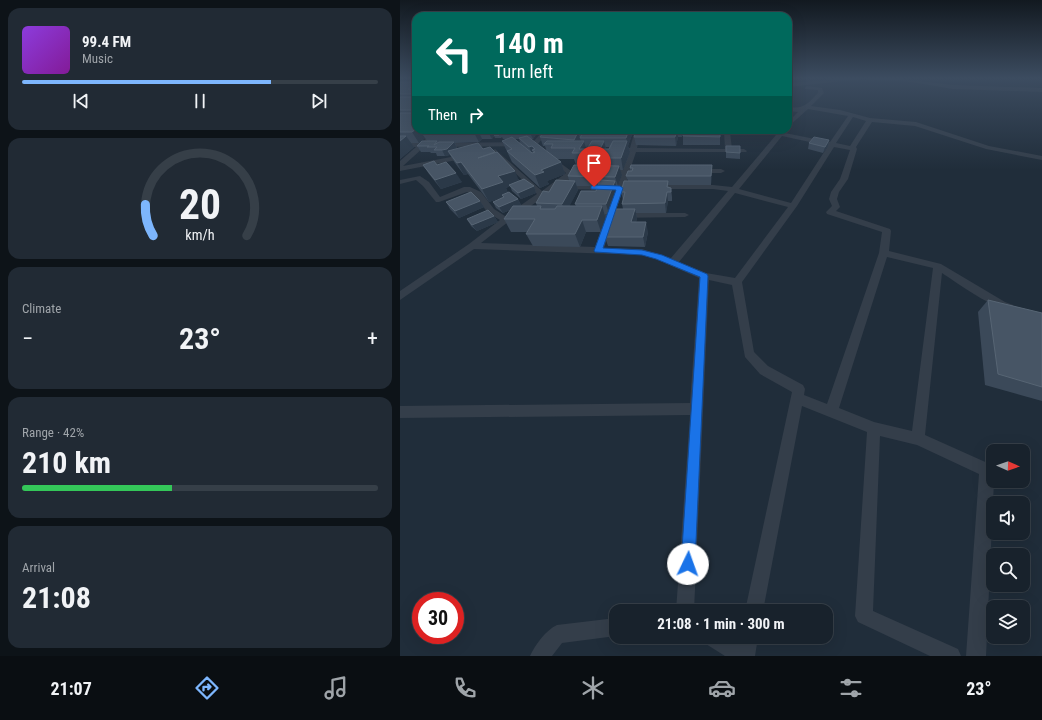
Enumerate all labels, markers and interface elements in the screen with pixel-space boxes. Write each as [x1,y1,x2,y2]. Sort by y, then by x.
text: 140 m [494,27,564,60]
icon: left [428,28,480,80]
text: 99.4 FM [82,33,131,51]
text: Music [82,51,113,66]
text: Turn left [494,61,553,82]
icon: previous [70,90,92,112]
icon: pause [189,90,211,112]
icon: next [308,90,330,112]
icon: right [465,104,487,126]
text: Then [428,106,457,124]
pin [577,146,611,187]
icon: arrive [583,152,605,174]
text: 20 [179,180,221,229]
text: km/h [185,227,215,243]
text: Climate [22,301,61,316]
text: 23° [179,321,221,356]
text: − [22,326,33,351]
text: + [367,326,378,351]
text: Range · 42% [22,425,84,440]
north arrow [986,444,1030,488]
map controls [986,444,1030,644]
text: 210 km [22,445,111,480]
button: sound [986,496,1030,540]
position arrow [667,543,709,585]
button: search [986,548,1030,592]
text: Arrival [22,560,55,575]
text: 21:08 [22,580,91,615]
speed limit sign: 30 [412,592,464,644]
button: layers [986,600,1030,644]
text: 21:08 · 1 min · 300 m [657,615,785,633]
icon: directions [193,674,221,702]
icon: music [322,674,350,702]
icon: phone [451,674,479,702]
icon: climate [579,674,607,702]
icon: car [708,674,736,702]
icon: filters [837,674,865,702]
text: 21:07 [50,678,92,699]
text: 23° [966,678,991,699]

